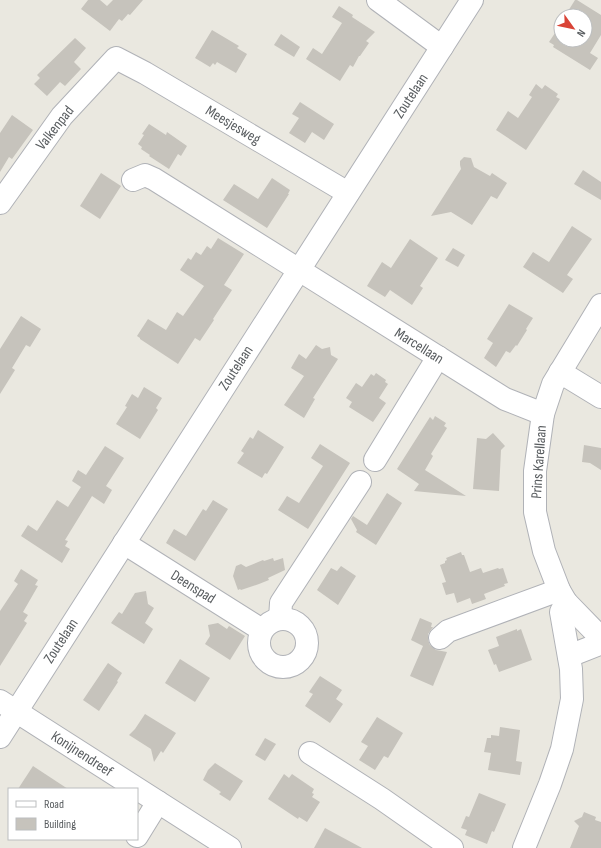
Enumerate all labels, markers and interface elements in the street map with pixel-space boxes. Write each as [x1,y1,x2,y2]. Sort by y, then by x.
north arrow [553,8,593,48]
text: N [574,27,588,39]
street label: Zoutelaan [390,70,432,122]
street label: Meesjesweg [202,101,264,149]
street label: Valkenpad [32,102,78,154]
street label: Marcellaan [391,324,447,368]
street label: Zoutelaan [215,342,257,394]
street label: Prins Karellaan [527,425,551,499]
street label: Deenspad [167,566,219,608]
street label: Zoutelaan [40,615,82,667]
street label: Konijnendreef [47,727,117,781]
legend [8,788,138,840]
text: Road [44,797,64,812]
text: Building [44,817,76,832]

